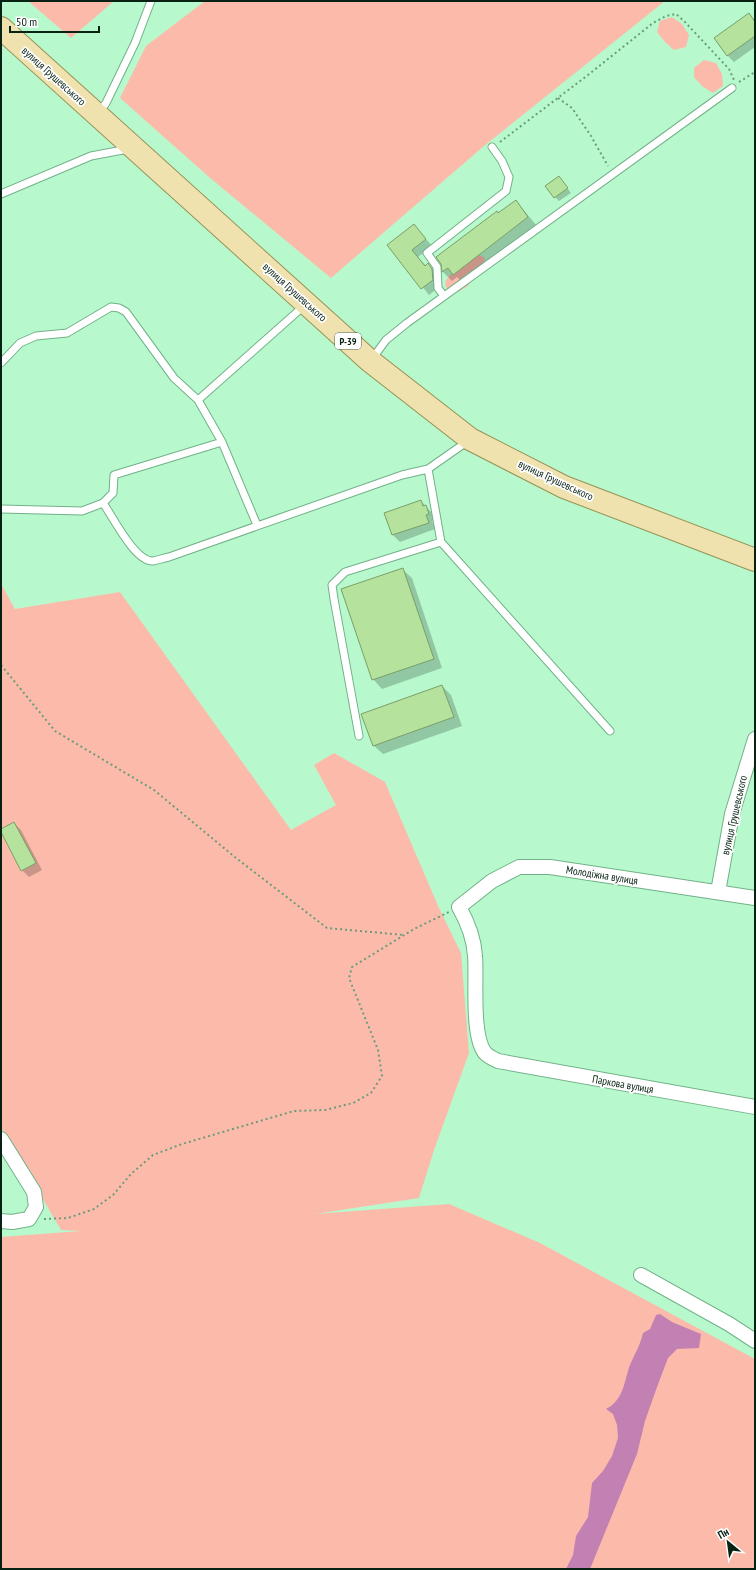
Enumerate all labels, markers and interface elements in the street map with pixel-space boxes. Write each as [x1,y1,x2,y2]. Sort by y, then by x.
scale bar [10,8,99,34]
text: 50 m [16,14,37,29]
street label: вулиця Грушевського [19,44,89,109]
street label: вулиця Грушевського [260,260,330,325]
road number: Р-39 [335,333,361,349]
street label: вулиця Грушевського [516,456,596,504]
street label: вулиця Грушевського [718,774,750,856]
street label: Молодіжна вулиця [565,862,639,888]
street label: Паркова вулиця [591,1072,655,1096]
north arrow [708,1522,748,1562]
text: Пн [715,1524,731,1542]

